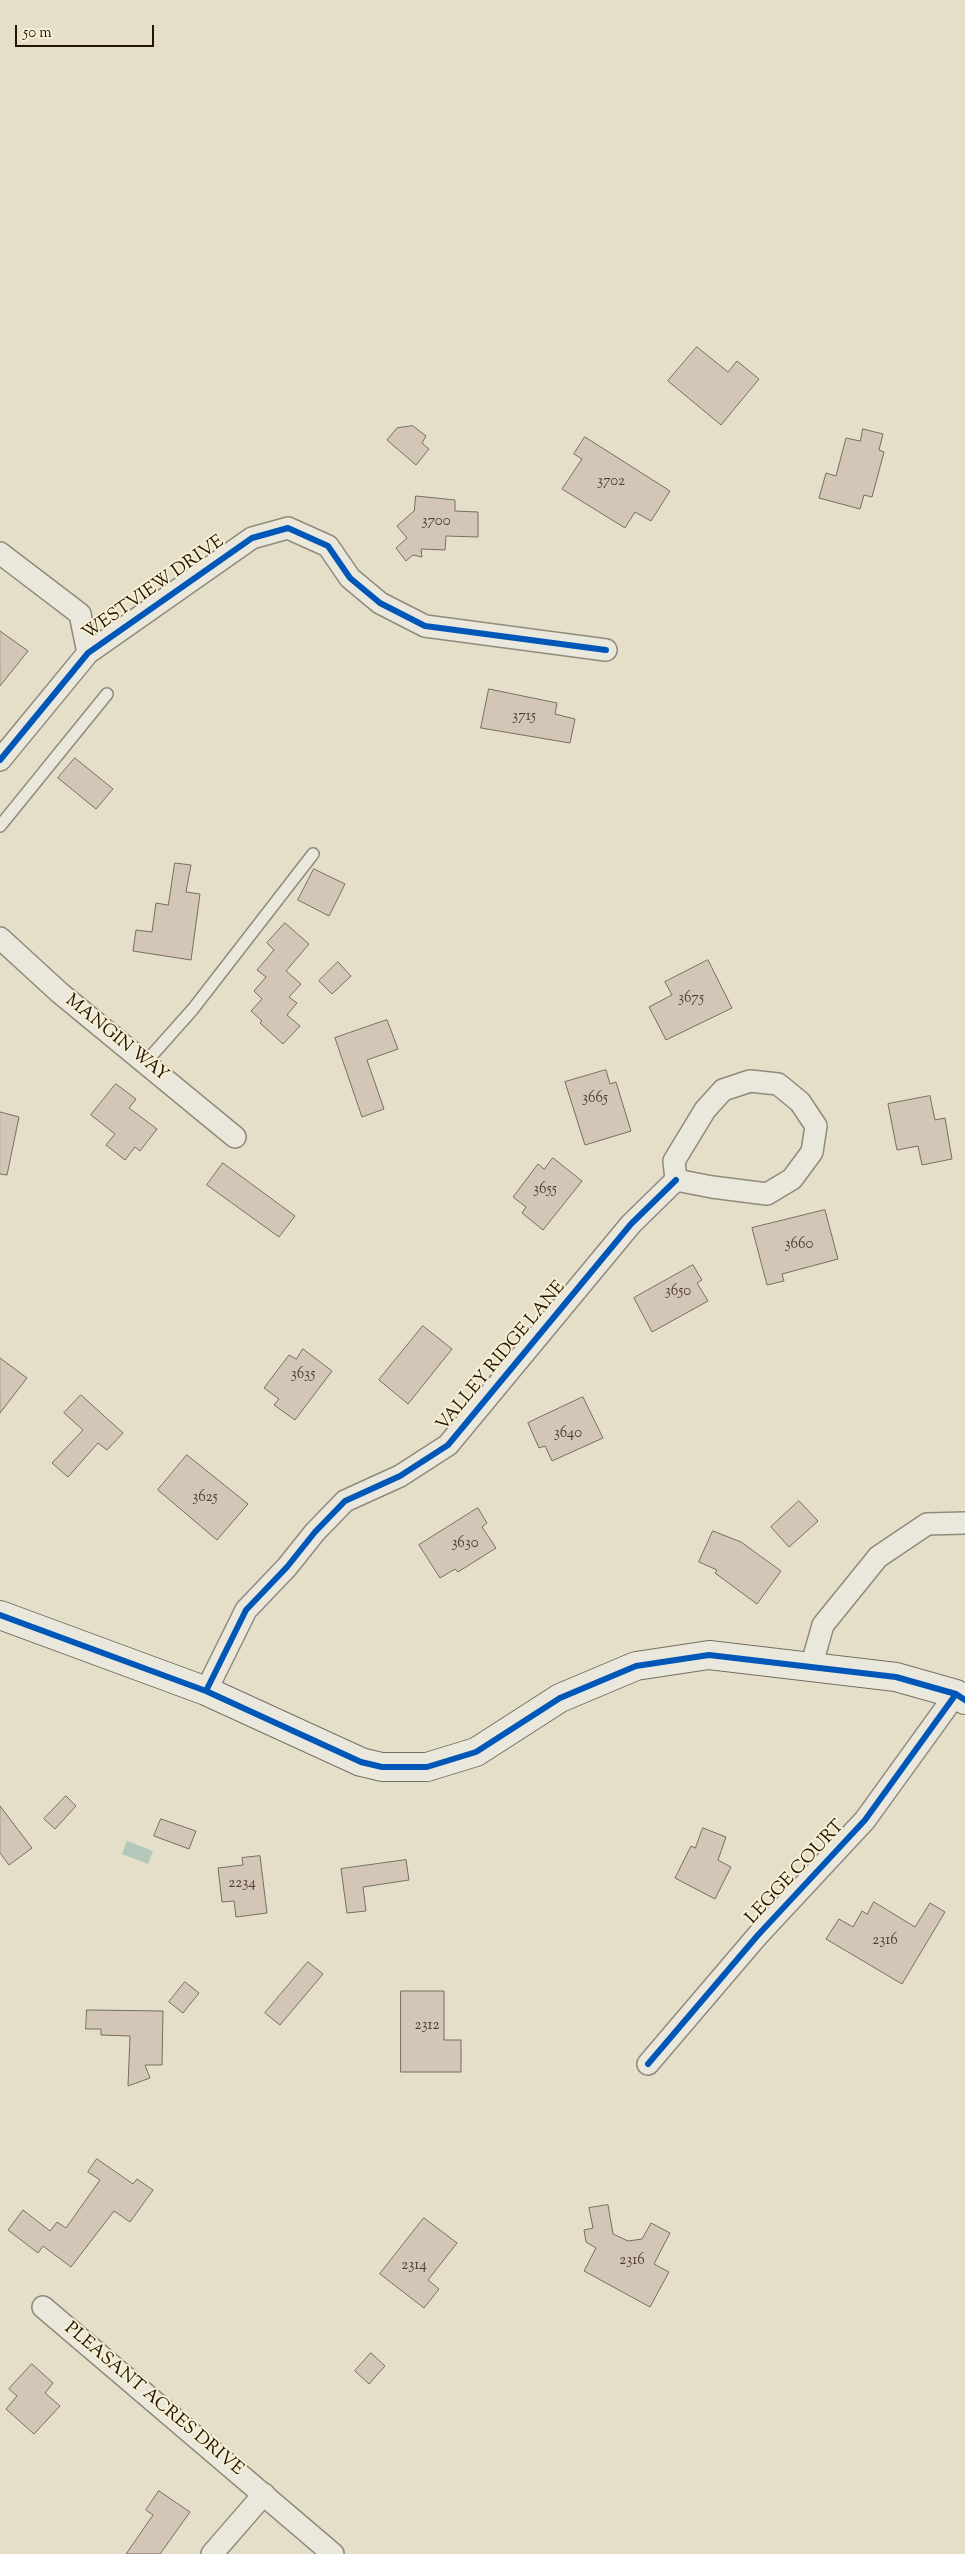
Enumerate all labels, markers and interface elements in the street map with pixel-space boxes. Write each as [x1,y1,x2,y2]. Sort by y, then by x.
scale bar [18,15,156,47]
text: 50 m [23,23,52,44]
house number: 3702 [597,473,625,491]
house number: 3700 [421,513,451,531]
street label: WESTVIEW DRIVE [79,532,229,646]
house number: 3715 [512,708,536,726]
house number: 3675 [678,990,704,1008]
street label: MANGIN WAY [60,991,172,1087]
house number: 3665 [582,1090,608,1108]
house number: 3655 [533,1181,557,1199]
house number: 3660 [785,1236,813,1254]
street label: VALLEY RIDGE LANE [433,1278,571,1436]
house number: 3650 [665,1283,691,1301]
house number: 3635 [291,1366,315,1384]
house number: 3640 [554,1425,582,1443]
house number: 3625 [192,1489,218,1507]
house number: 3630 [451,1535,479,1553]
street label: LEGGE COURT [742,1816,850,1930]
house number: 2234 [228,1875,256,1893]
house number: 2316 [872,1932,898,1950]
house number: 2312 [414,2017,440,2035]
house number: 2316 [619,2252,645,2270]
house number: 2314 [401,2257,427,2275]
street label: PLEASANT ACRES DRIVE [59,2319,247,2481]

